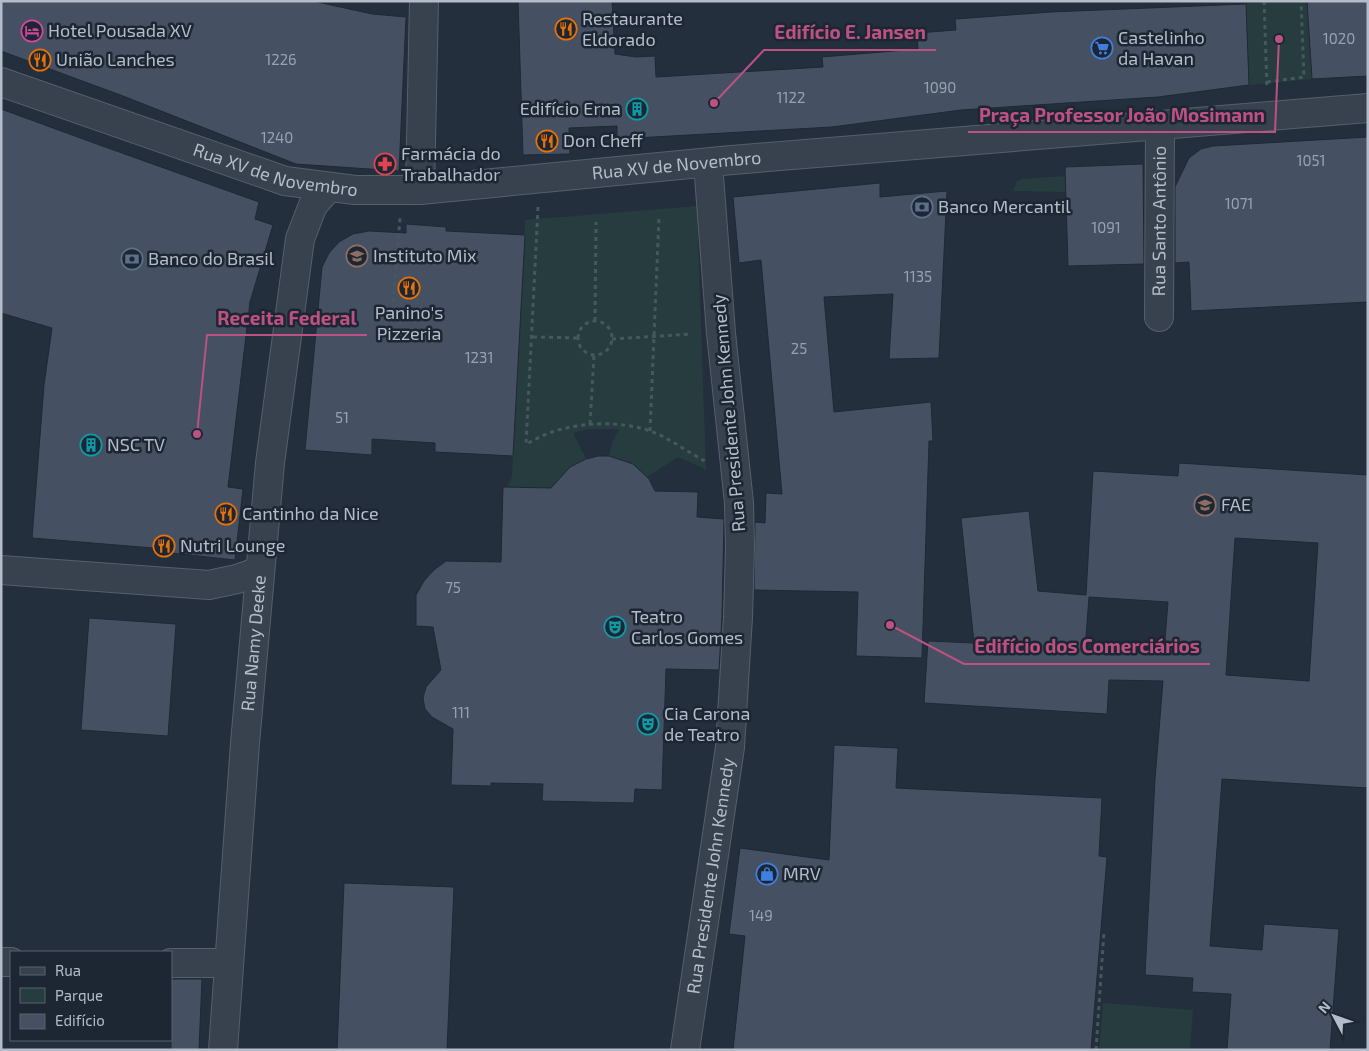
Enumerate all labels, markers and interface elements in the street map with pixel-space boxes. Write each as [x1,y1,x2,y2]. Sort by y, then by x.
place label: Restaurante Eldorado [582,7,683,50]
callout: Edifício E. Jansen [764,16,936,50]
restaurant icon: Restaurante Eldorado [554,17,578,41]
hotel icon: Hotel Pousada XV [20,19,44,43]
place label: Hotel Pousada XV [48,19,192,41]
text: Edifício E. Jansen [774,20,926,43]
place label: Castelinho da Havan [1118,26,1205,69]
house number: 1020 [1323,29,1355,47]
supermarket icon: Castelinho da Havan [1090,36,1114,60]
restaurant icon: União Lanches [28,48,52,72]
place label: União Lanches [56,48,175,70]
house number: 1226 [265,50,297,68]
house number: 1090 [924,78,956,96]
house number: 1122 [777,88,805,106]
place label: Edifício Erna [520,97,621,119]
building icon: Edifício Erna [625,97,649,121]
callout: Praça Professor João Mosimann [968,98,1275,132]
text: Praça Professor João Mosimann [979,103,1265,127]
house number: 1240 [261,128,293,146]
restaurant icon: Don Cheff [535,129,559,153]
place label: Don Cheff [563,129,644,151]
street label: Rua XV de Novembro [190,138,359,200]
place label: Farmácia do Trabalhador [401,142,501,185]
street label: Rua XV de Novembro [591,146,762,183]
street label: Rua Santo Antônio [1147,146,1170,296]
house number: 1051 [1296,151,1326,169]
pharmacy icon: Farmácia do Trabalhador [373,152,397,176]
house number: 1071 [1225,194,1253,212]
bank icon: Banco Mercantil [910,195,934,219]
place label: Banco Mercantil [938,195,1071,217]
house number: 1091 [1091,218,1121,236]
school or university icon: Instituto Mix [345,244,369,268]
place label: Instituto Mix [373,244,477,266]
bank icon: Banco do Brasil [120,247,144,271]
place label: Banco do Brasil [148,247,275,269]
house number: 1135 [904,267,932,285]
restaurant icon: Panino's Pizzeria [397,276,421,300]
street label: Rua Presidente John Kennedy [707,293,749,533]
callout: Receita Federal [207,301,367,335]
place label: Panino's Pizzeria [375,301,443,344]
text: Receita Federal [217,306,357,329]
house number: 25 [791,339,807,357]
house number: 1231 [465,348,493,366]
house number: 51 [335,408,349,426]
building icon: NSC TV [79,433,103,457]
place label: NSC TV [107,433,165,455]
school or university icon: FAE [1193,493,1217,517]
place label: FAE [1221,493,1251,515]
restaurant icon: Cantinho da Nice [214,502,238,526]
place label: Cantinho da Nice [242,502,379,524]
restaurant icon: Nutri Lounge [152,534,176,558]
place label: Nutri Lounge [180,534,285,556]
street label: Rua Namy Deeke [236,574,270,712]
house number: 75 [445,578,461,596]
place label: Teatro Carlos Gomes [631,605,743,648]
theatre icon: Teatro Carlos Gomes [603,615,627,639]
callout: Edifício dos Comerciários [964,630,1210,664]
text: Edifício dos Comerciários [974,634,1200,657]
place label: Cia Carona de Teatro [664,702,750,745]
house number: 111 [452,703,470,721]
theatre icon: Cia Carona de Teatro [636,712,660,736]
street label: Rua Presidente John Kennedy [681,756,738,995]
shop icon: MRV [755,862,779,886]
place label: MRV [783,862,821,884]
house number: 149 [749,906,773,924]
legend [10,951,172,1041]
text: Rua [55,961,81,979]
text: Parque [55,986,103,1004]
north arrow [1309,991,1359,1041]
text: N [1314,998,1334,1017]
text: Edifício [55,1011,105,1029]

